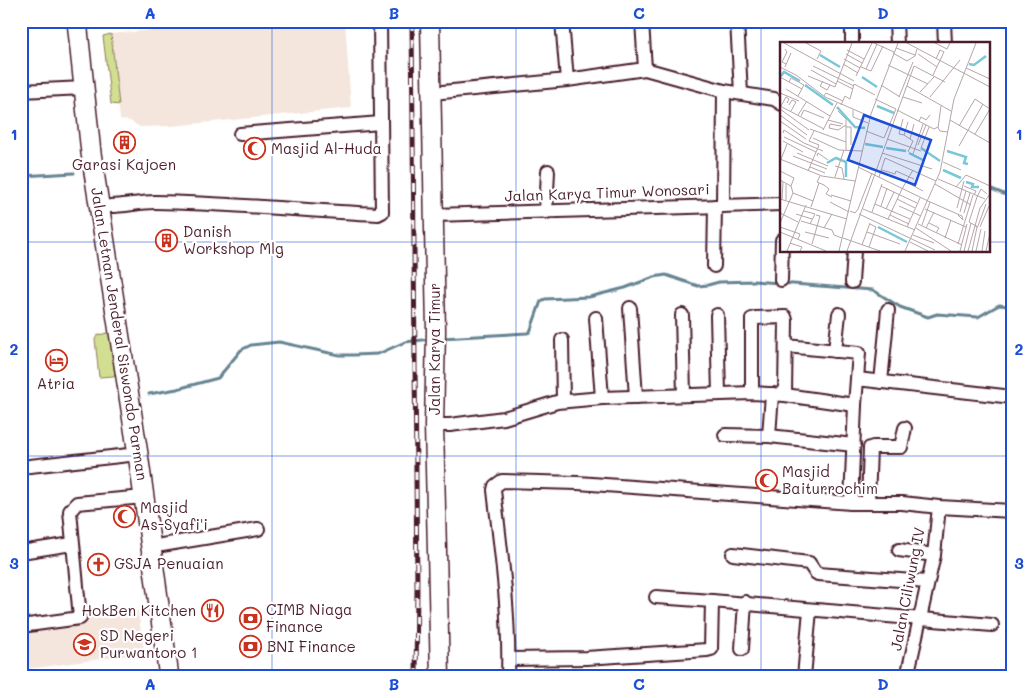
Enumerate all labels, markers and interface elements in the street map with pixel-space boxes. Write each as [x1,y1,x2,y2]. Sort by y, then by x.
text: A [144,2,156,23]
text: B [389,2,399,23]
text: C [633,2,645,23]
text: D [877,2,889,23]
inset map [780,42,990,252]
text: 1 [10,123,18,144]
text: 1 [1015,123,1023,144]
building icon: Garasi Kajoen [112,130,136,154]
mosque icon: Masjid Al-Huda [243,137,267,161]
place label: Masjid Al-Huda [271,138,382,158]
place label: Garasi Kajoen [72,154,176,174]
street label: Jalan Karya Timur Wonosari [504,178,710,206]
street label: Jalan Letnan Jenderal Siswondo Parman [87,186,153,482]
place label: Danish Workshop Mlg [183,221,284,258]
building icon: Danish Workshop Mlg [155,229,179,253]
street label: Jalan Karya Timur [424,283,444,415]
text: 2 [10,338,19,359]
text: 2 [1015,338,1024,359]
hotel icon: Atria [44,349,68,373]
place label: Atria [37,373,75,393]
place label: Masjid Baiturrochim [782,461,878,498]
mosque icon: Masjid Baiturrochim [754,469,778,493]
place label: Masjid As-Syafi'i [140,497,208,534]
mosque icon: Masjid As-Syafi'i [112,505,136,529]
street label: Jalan Ciliwung IV [885,525,929,652]
text: 3 [9,552,19,573]
church icon: GSJA Penuaian [86,552,110,576]
text: 3 [1014,552,1024,573]
place label: GSJA Penuaian [114,553,224,573]
restaurant icon: HokBen Kitchen [200,599,224,623]
place label: CIMB Niaga Finance [266,599,352,636]
place label: HokBen Kitchen [82,600,196,620]
bank icon: CIMB Niaga Finance [238,607,262,631]
place label: SD Negeri Purwantoro 1 [100,625,198,662]
school or university icon: SD Negeri Purwantoro 1 [72,633,96,657]
bank icon: BNI Finance [239,635,263,659]
place label: BNI Finance [267,636,356,656]
text: A [144,673,156,694]
text: B [389,673,399,694]
text: C [633,673,645,694]
text: D [877,673,889,694]

